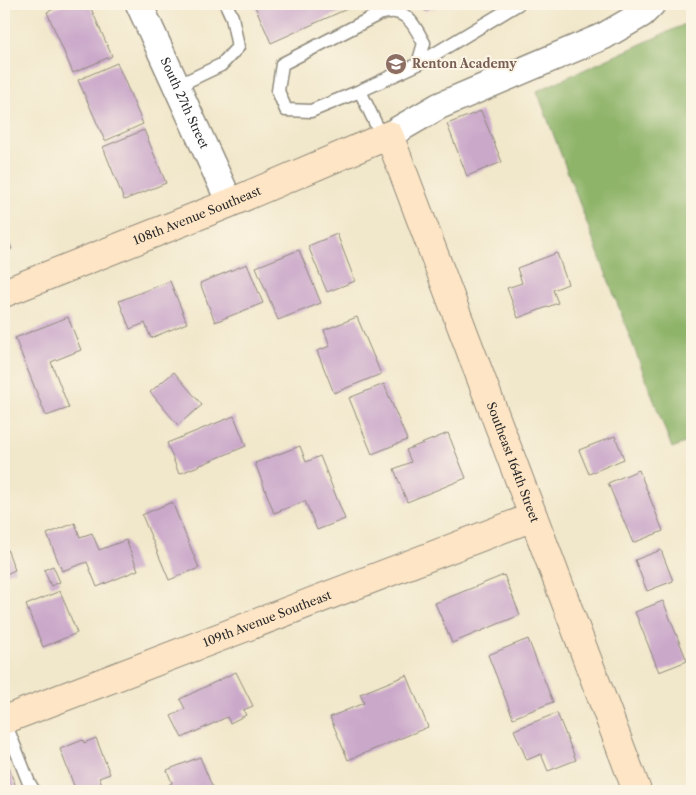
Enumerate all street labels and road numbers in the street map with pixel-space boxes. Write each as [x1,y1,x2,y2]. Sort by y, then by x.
street label: South 27th Street [157,55,212,152]
street label: 108th Avenue Southeast [131,182,264,248]
street label: Southeast 164th Street [484,400,543,525]
street label: 109th Avenue Southeast [201,587,334,650]

